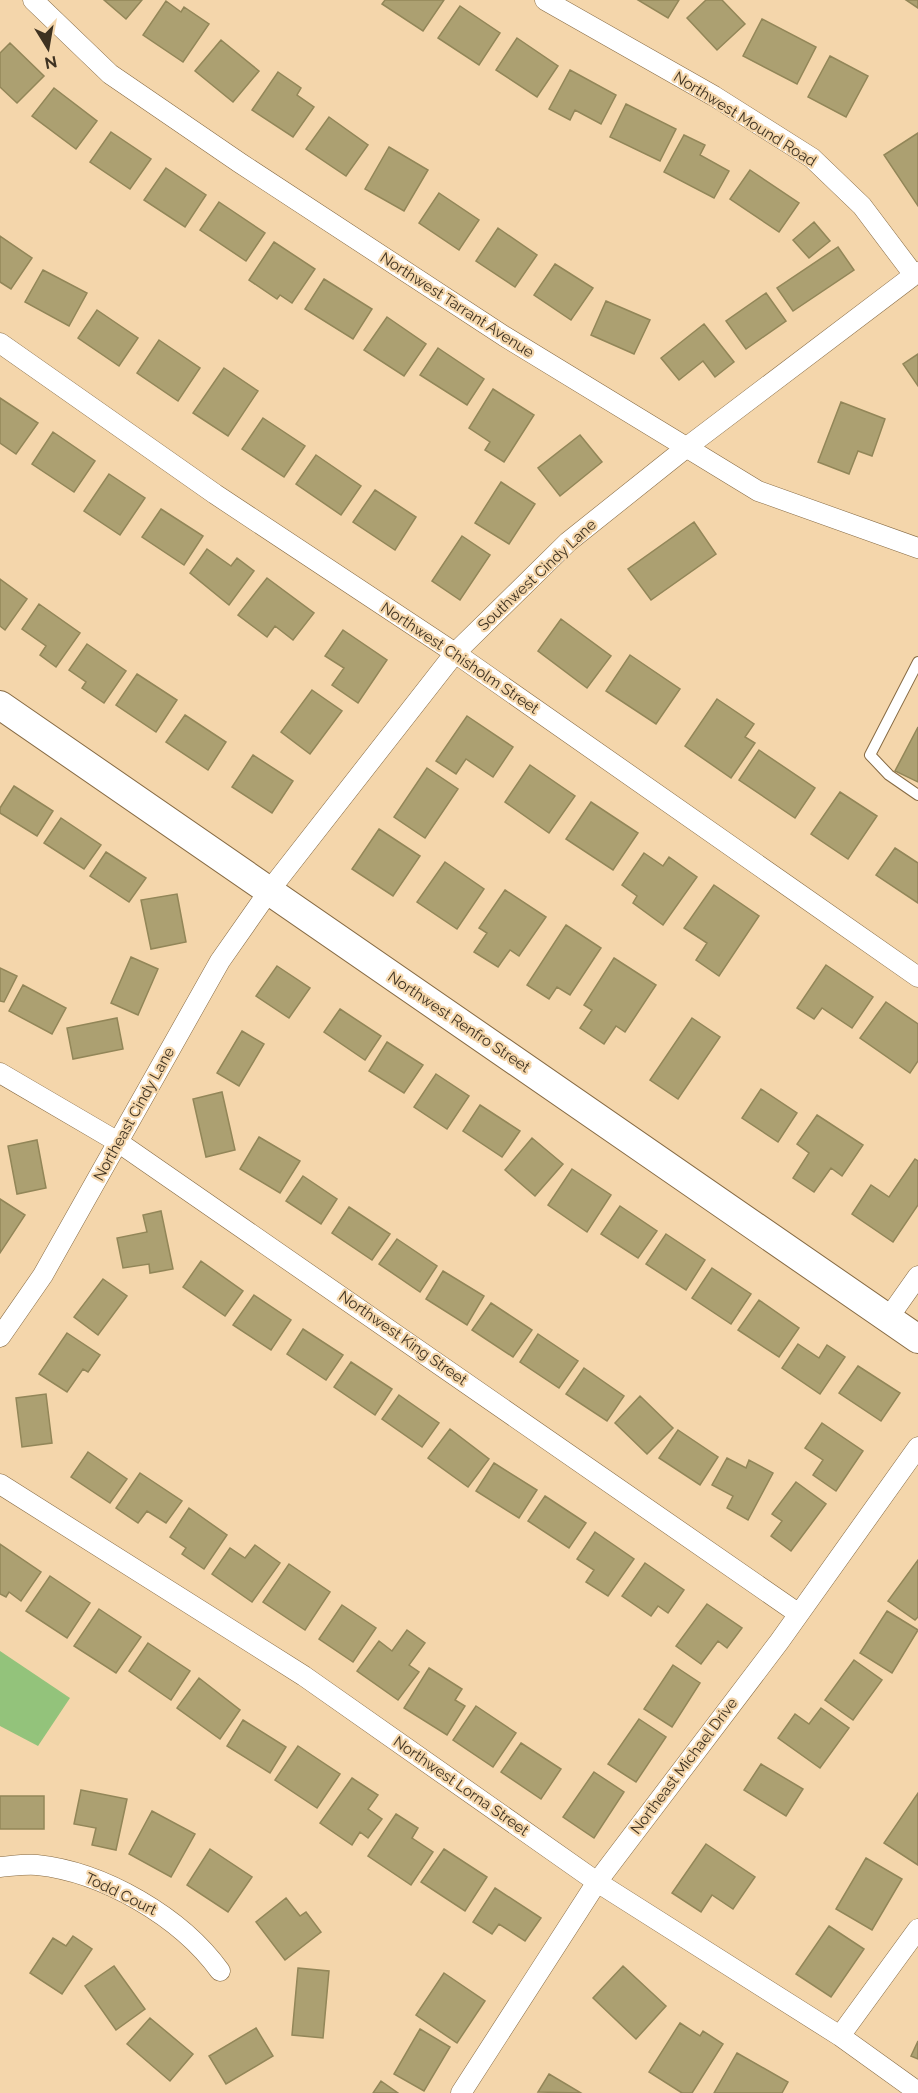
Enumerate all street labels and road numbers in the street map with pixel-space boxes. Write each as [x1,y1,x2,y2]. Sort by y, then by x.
street label: Northwest Mound Road [670,68,820,170]
street label: Northwest Tarrant Avenue [377,249,537,362]
street label: Southwest Cindy Lane [474,515,600,634]
street label: Northwest Chisholm Street [378,598,542,718]
street label: Northwest Renfro Street [385,968,533,1076]
street label: Northeast Cindy Lane [90,1044,178,1184]
street label: Northwest King Street [335,1287,471,1389]
street label: Northeast Michael Drive [627,1694,741,1838]
street label: Northwest Lorna Street [390,1732,532,1840]
street label: Todd Court [82,1869,160,1919]

